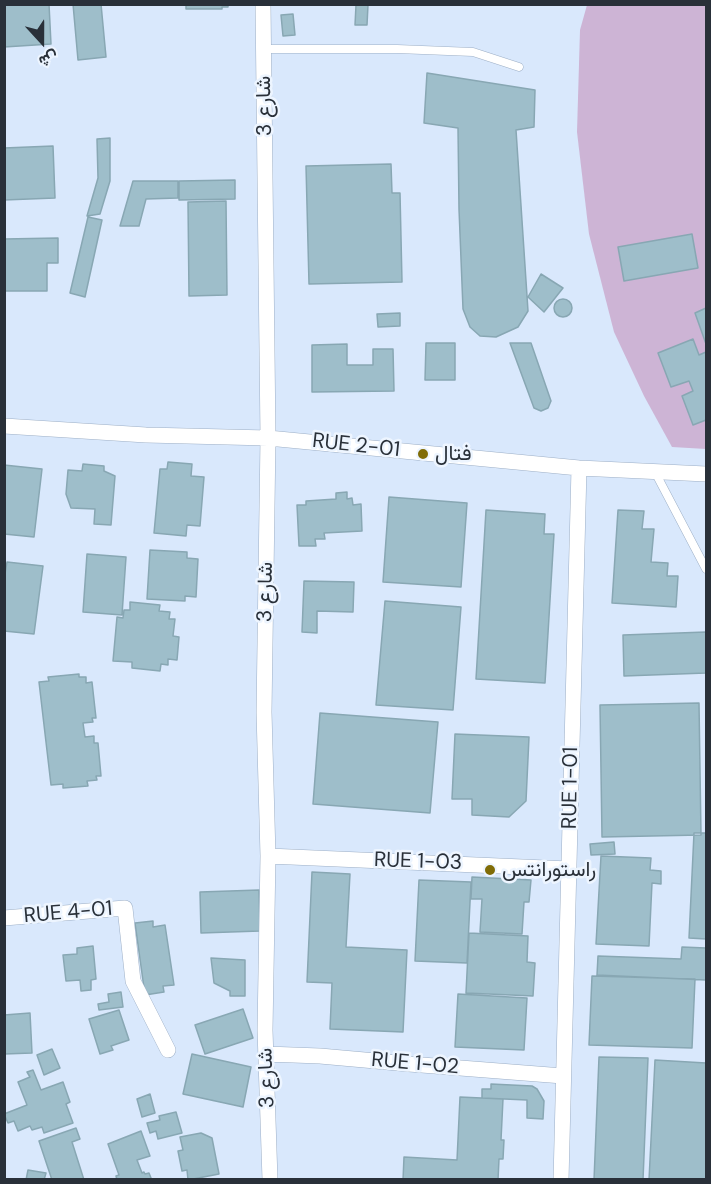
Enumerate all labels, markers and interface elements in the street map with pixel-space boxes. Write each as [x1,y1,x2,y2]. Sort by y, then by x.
north arrow [12,12,72,72]
text: ش [36,46,61,73]
street label: شارع 3 [252,76,278,136]
street label: RUE 2-01 [311,429,401,463]
place label: فتال [435,441,472,467]
marker: فتال [416,447,430,461]
street label: شارع 3 [253,562,279,622]
street label: RUE 1-01 [558,747,584,829]
street label: RUE 1-03 [373,848,463,876]
place label: راستورانتس [502,857,596,883]
marker: راستورانتس [483,863,497,877]
street label: RUE 4-01 [23,897,113,929]
street label: شارع 3 [253,1047,281,1109]
street label: RUE 1-02 [370,1048,460,1080]

